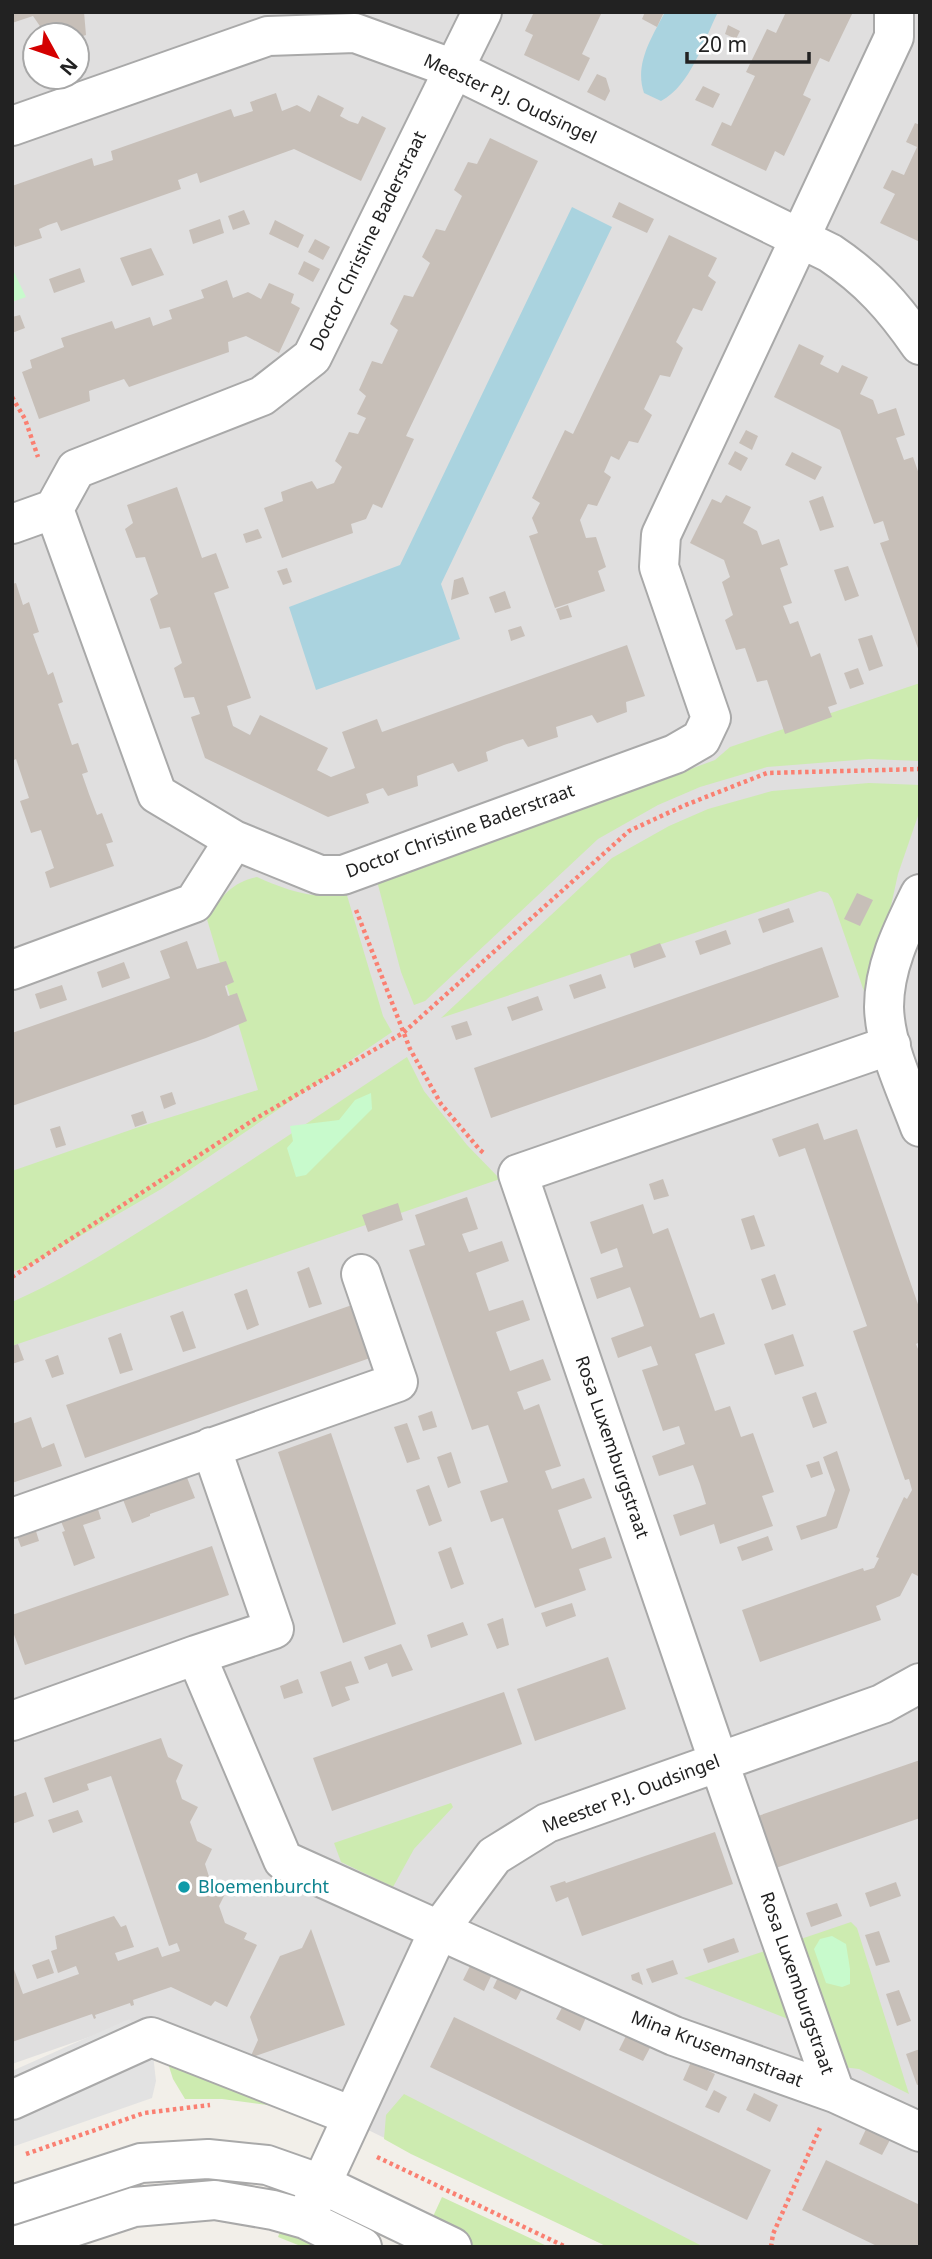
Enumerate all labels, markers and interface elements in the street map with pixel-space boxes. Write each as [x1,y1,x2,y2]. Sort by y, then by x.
north arrow [21,21,91,91]
scale bar [687,21,810,65]
text: 20 m [698,30,747,58]
street label: Meester P.J. Oudsingel [420,47,601,149]
text: N [54,53,84,81]
street label: Doctor Christine Baderstraat [303,126,431,354]
street label: Doctor Christine Baderstraat [342,777,578,883]
street label: Rosa Luxemburgstraat [570,1352,656,1542]
street label: Meester P.J. Oudsingel [538,1748,723,1838]
place label: Bloemenburcht [198,1874,330,1898]
marker: Bloemenburcht [176,1879,192,1895]
street label: Rosa Luxemburgstraat [755,1888,841,2078]
street label: Mina Krusemanstraat [628,2004,807,2092]

